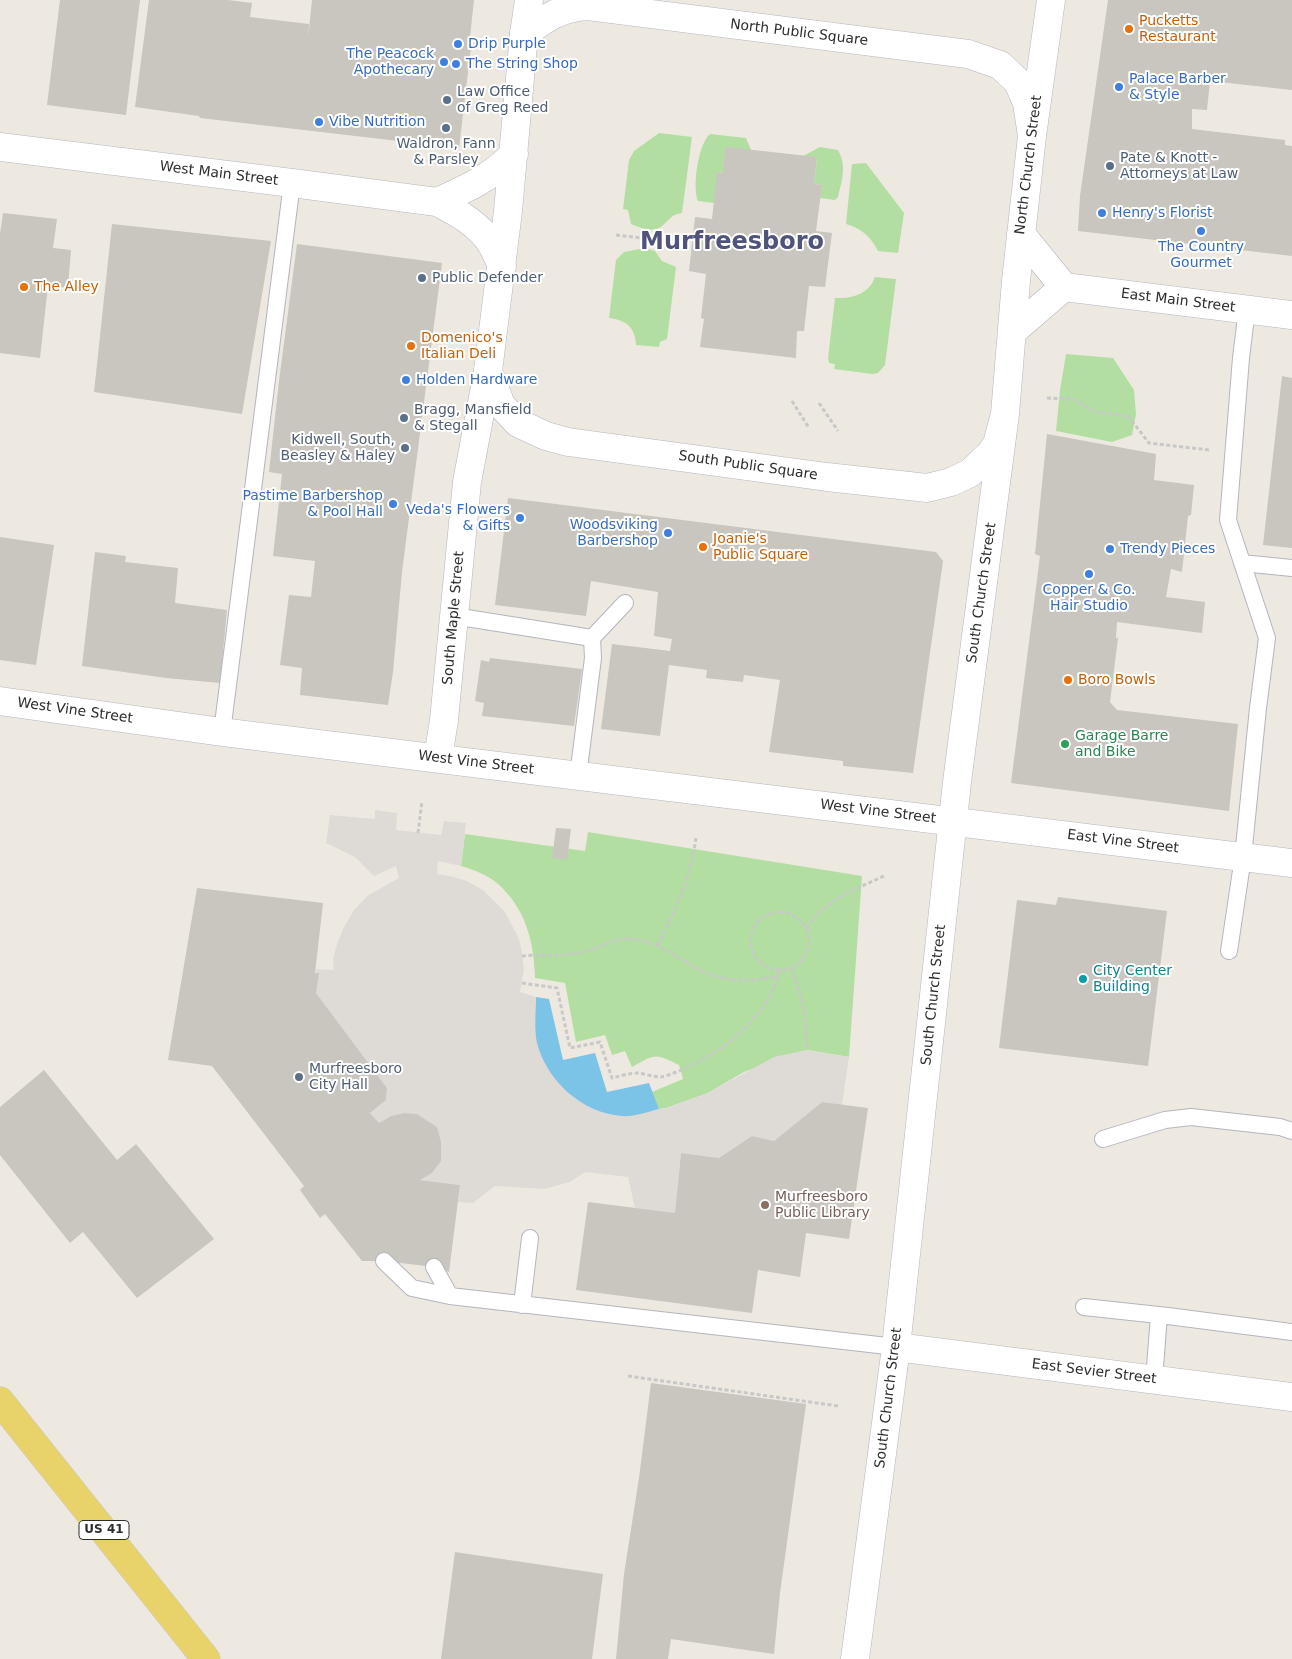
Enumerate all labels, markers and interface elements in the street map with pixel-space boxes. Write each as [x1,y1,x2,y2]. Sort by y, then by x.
place label: Pucketts Restaurant [1139,13,1216,46]
street label: North Public Square [729,16,869,50]
marker: Pucketts Restaurant [1123,23,1135,35]
place label: Drip Purple [468,36,546,52]
marker: Drip Purple [452,38,464,50]
place label: The Peacock Apothecary [346,46,434,78]
marker: The Peacock Apothecary [438,56,450,68]
place label: The String Shop [466,56,578,72]
marker: The String Shop [450,58,462,70]
place label: Palace Barber & Style [1129,71,1226,104]
marker: Palace Barber & Style [1113,81,1125,93]
place label: Law Office of Greg Reed [457,84,548,116]
marker: Law Office of Greg Reed [441,94,453,106]
street label: North Church Street [1012,94,1046,236]
place label: Vibe Nutrition [329,114,425,130]
marker: Vibe Nutrition [313,116,325,128]
marker: Waldron, Fann & Parsley [440,122,452,134]
place label: Waldron, Fann & Parsley [396,136,496,168]
place label: Pate & Knott - Attorneys at Law [1120,150,1238,182]
street label: West Main Street [159,158,279,190]
marker: Pate & Knott - Attorneys at Law [1104,160,1116,172]
place label: Henry's Florist [1112,205,1213,221]
marker: Henry's Florist [1096,207,1108,219]
marker: The Country Gourmet [1195,225,1207,237]
district label: Murfreesboro [640,229,824,257]
place label: The Country Gourmet [1158,239,1244,272]
place label: Public Defender [432,270,543,286]
marker: Public Defender [416,272,428,284]
place label: The Alley [34,279,99,295]
marker: The Alley [18,281,30,293]
street label: East Main Street [1120,286,1236,316]
place label: Domenico's Italian Deli [421,330,503,362]
marker: Domenico's Italian Deli [405,340,417,352]
place label: Holden Hardware [416,372,537,388]
marker: Holden Hardware [400,374,412,386]
place label: Bragg, Mansfield & Stegall [414,402,532,434]
marker: Bragg, Mansfield & Stegall [398,412,410,424]
place label: Kidwell, South, Beasley & Haley [280,432,395,464]
marker: Kidwell, South, Beasley & Haley [399,442,411,454]
street label: South Public Square [677,448,819,484]
place label: Pastime Barbershop & Pool Hall [242,488,383,520]
marker: Pastime Barbershop & Pool Hall [387,498,399,510]
place label: Veda's Flowers & Gifts [406,502,510,534]
marker: Veda's Flowers & Gifts [514,512,526,524]
place label: Woodsviking Barbershop [570,517,658,550]
street label: South Church Street [964,522,1000,664]
marker: Woodsviking Barbershop [662,527,674,539]
place label: Joanie's Public Square [713,531,808,564]
marker: Joanie's Public Square [697,541,709,553]
place label: Trendy Pieces [1120,541,1215,557]
marker: Trendy Pieces [1104,543,1116,555]
street label: South Maple Street [440,550,468,686]
marker: Copper & Co. Hair Studio [1083,568,1095,580]
place label: Copper & Co. Hair Studio [1043,582,1135,614]
place label: Boro Bowls [1078,672,1155,688]
marker: Boro Bowls [1062,674,1074,686]
street label: West Vine Street [16,695,134,727]
place label: Garage Barre and Bike [1075,728,1168,760]
marker: Garage Barre and Bike [1059,738,1071,750]
street label: West Vine Street [417,748,535,778]
street label: West Vine Street [819,797,937,827]
street label: East Vine Street [1066,827,1180,857]
street label: South Church Street [918,924,950,1066]
place label: City Center Building [1093,963,1172,996]
marker: City Center Building [1077,973,1089,985]
place label: Murfreesboro City Hall [309,1061,402,1094]
marker: Murfreesboro City Hall [293,1071,305,1083]
place label: Murfreesboro Public Library [775,1189,870,1222]
marker: Murfreesboro Public Library [759,1199,771,1211]
street label: South Church Street [872,1327,906,1469]
street label: East Sevier Street [1031,1356,1157,1388]
road number: US 41 [79,1520,129,1540]

